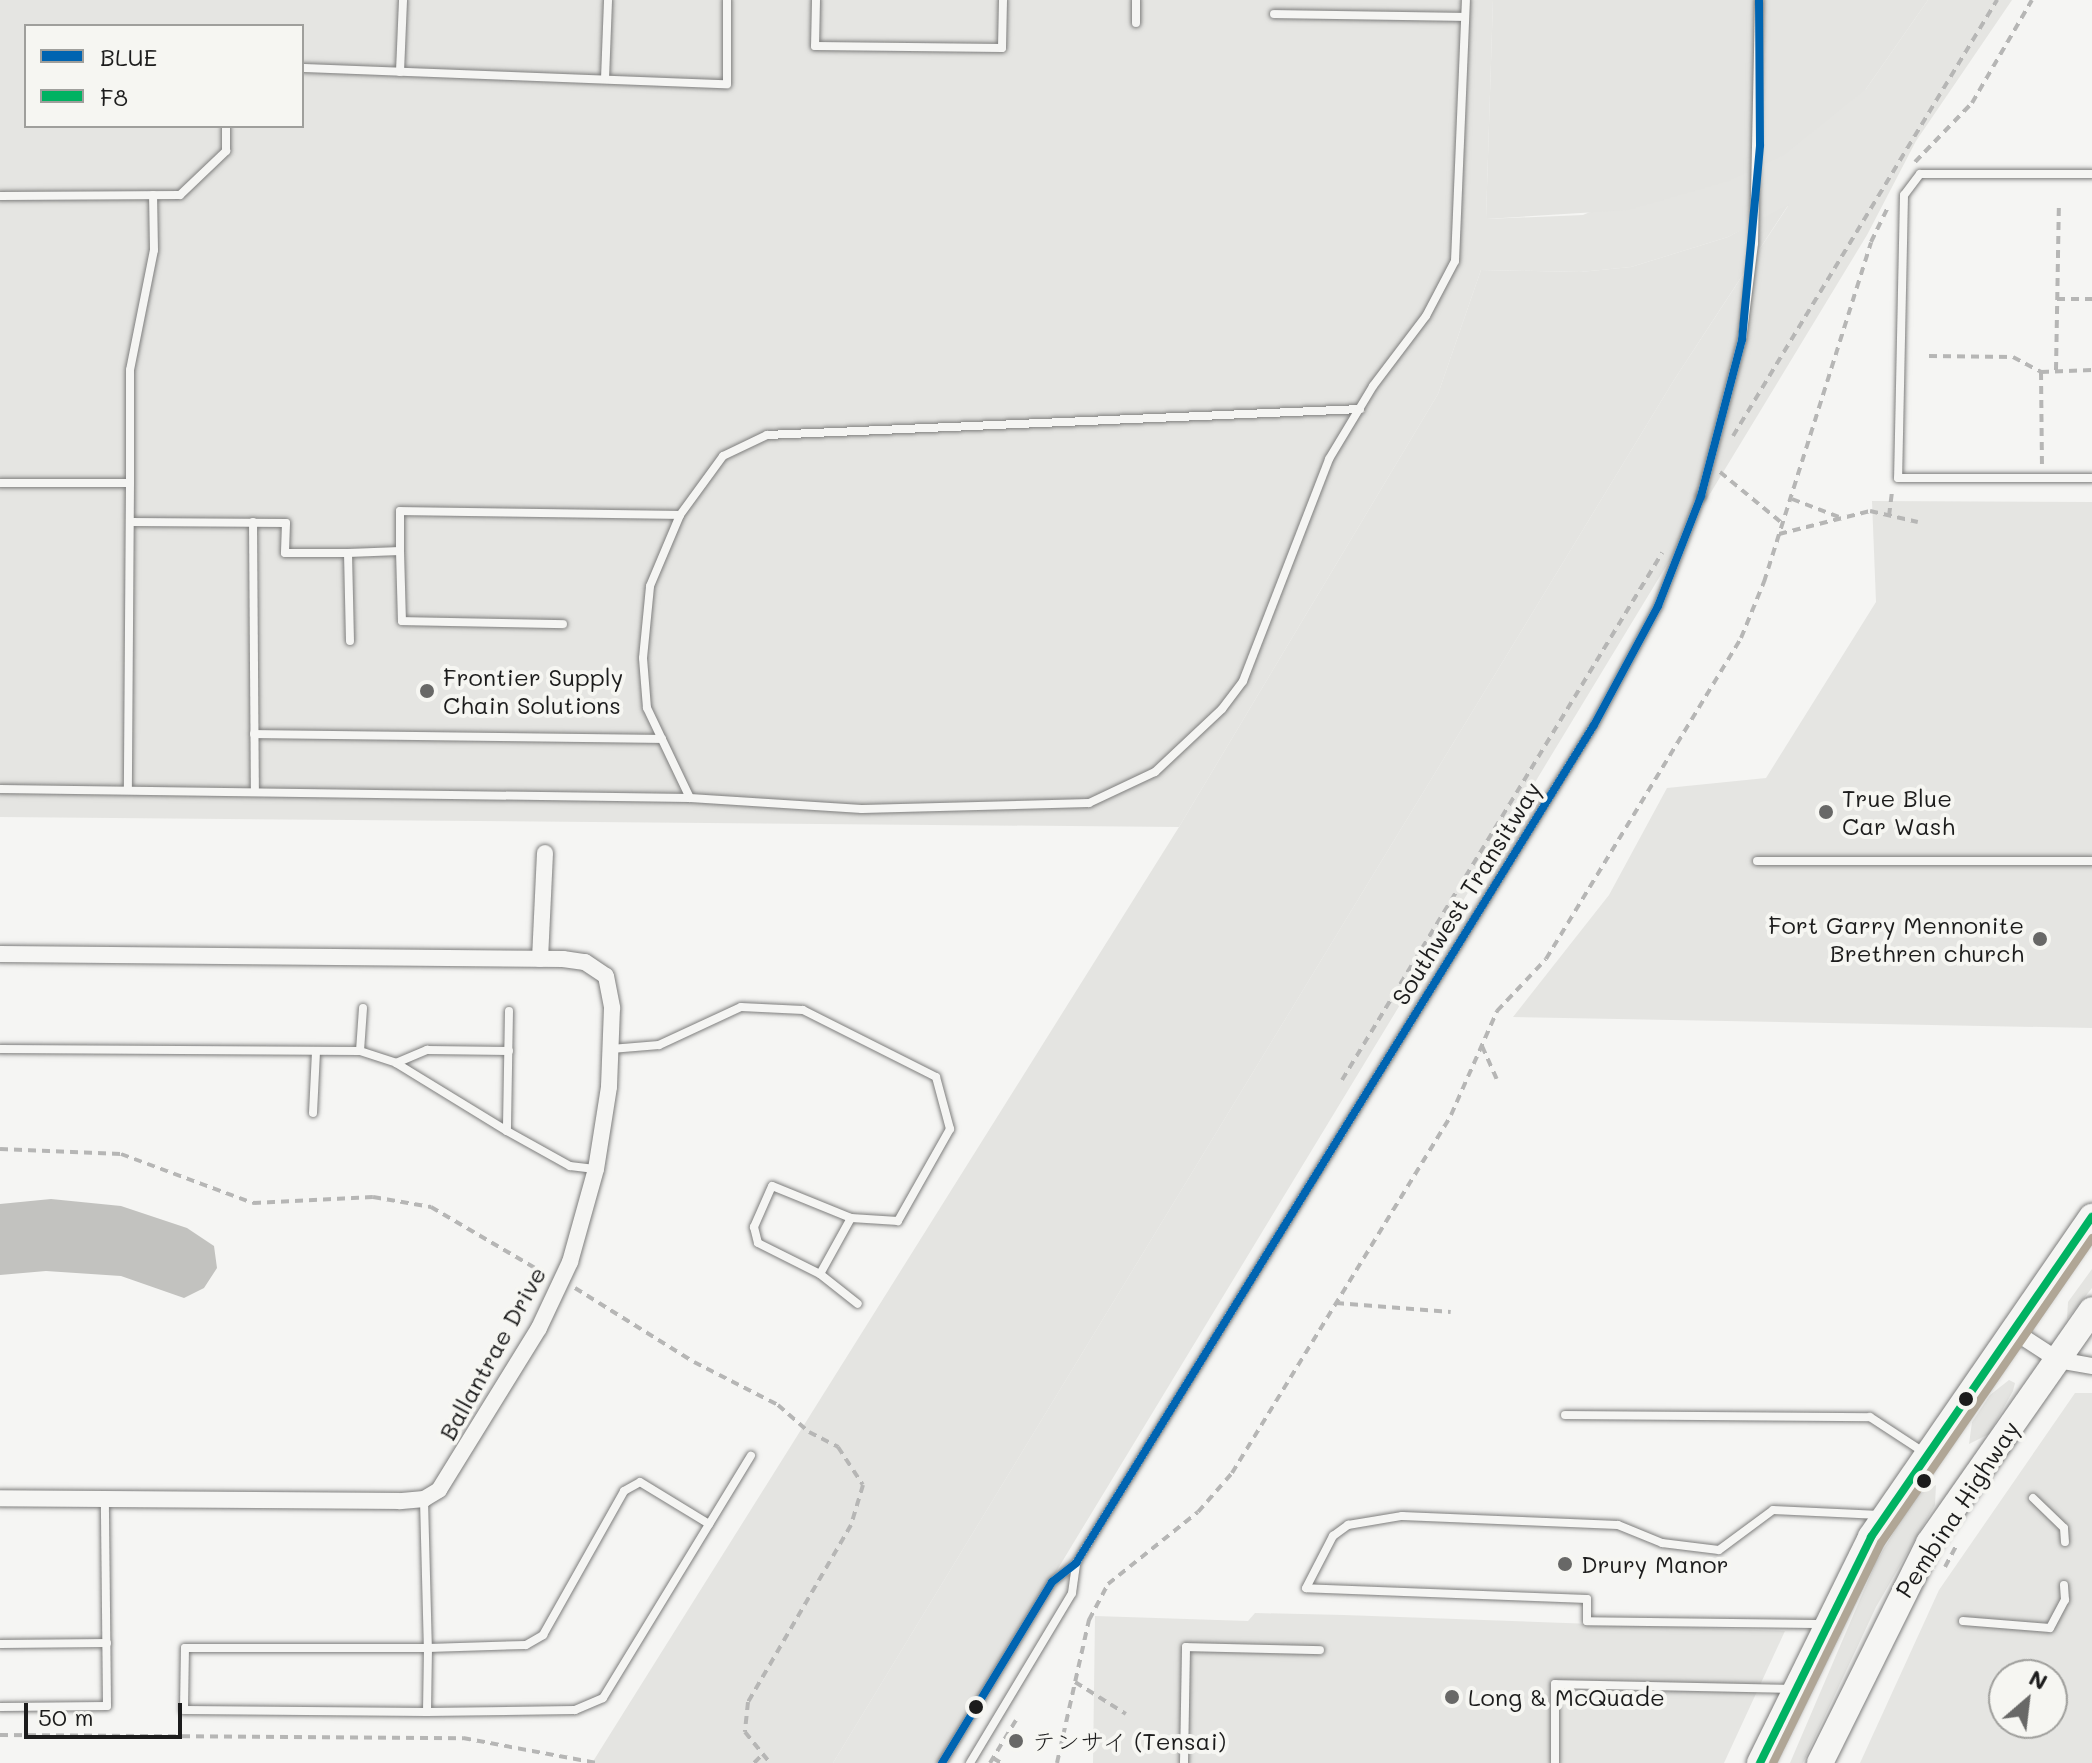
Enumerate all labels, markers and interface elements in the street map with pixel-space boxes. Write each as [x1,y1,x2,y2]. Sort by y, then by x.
legend [24,24,304,128]
text: BLUE [100,41,157,72]
text: F8 [100,81,128,112]
place label: Frontier Supply Chain Solutions [443,663,623,719]
marker: Frontier Supply Chain Solutions [418,682,436,700]
street label: Southwest Transitway [1386,776,1546,1010]
place label: True Blue Car Wash [1842,784,1955,840]
marker: True Blue Car Wash [1817,803,1835,821]
place label: Fort Garry Mennonite Brethren church [1768,911,2024,967]
marker: Fort Garry Mennonite Brethren church [2031,930,2049,948]
street label: Ballantrae Drive [432,1261,552,1445]
unlabelled marker [1958,1391,1974,1407]
street label: Pembina Highway [1889,1415,2025,1603]
unlabelled marker [1916,1473,1932,1489]
place label: Drury Manor [1581,1550,1729,1578]
marker: Drury Manor [1556,1555,1574,1573]
north arrow [1988,1659,2068,1739]
text: N [2024,1662,2053,1696]
place label: Long & McQuade [1468,1683,1665,1711]
scale bar [28,1687,186,1737]
marker: Long & McQuade [1443,1688,1461,1706]
unlabelled marker [968,1699,984,1715]
text: 50 m [38,1701,94,1732]
place label: テンサイ (Tensai) [1032,1727,1227,1755]
marker: テンサイ (Tensai) [1007,1732,1025,1750]

